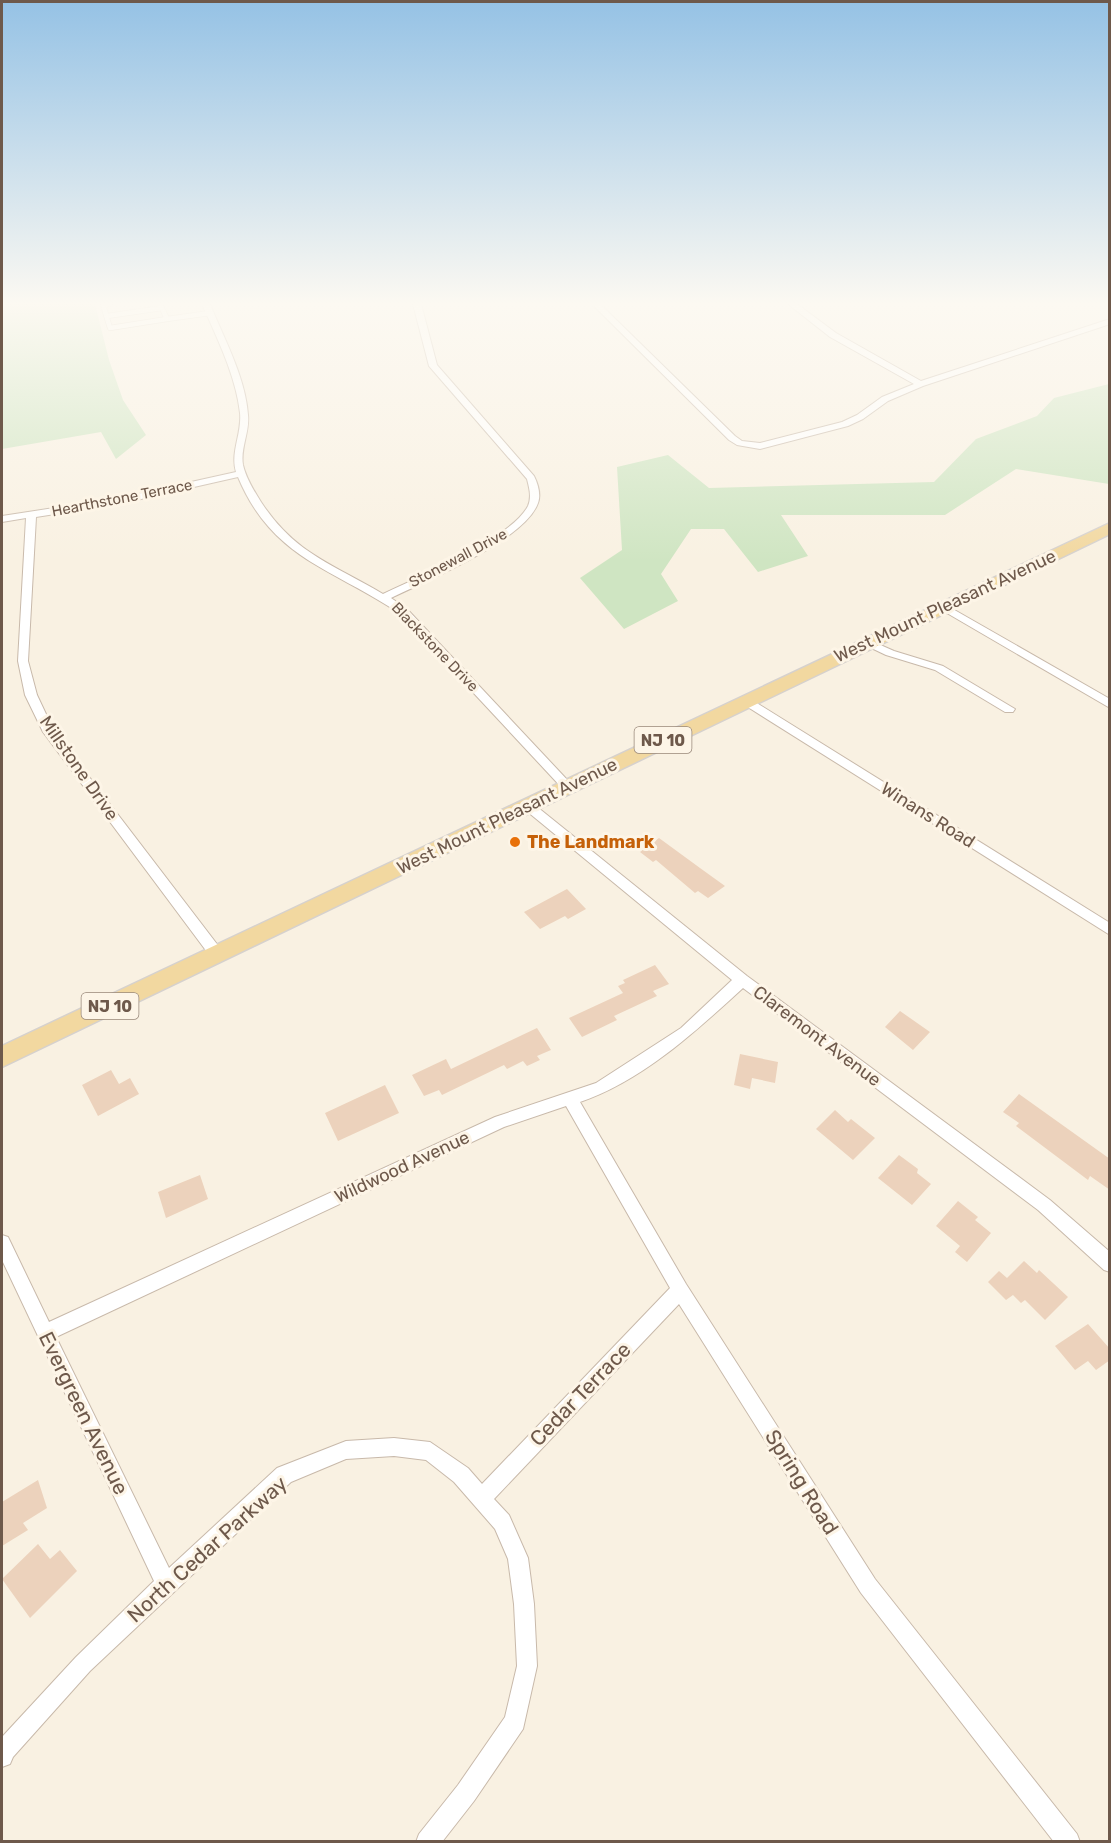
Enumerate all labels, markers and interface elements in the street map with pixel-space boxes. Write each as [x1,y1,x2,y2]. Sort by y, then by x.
street label: Hearthstone Terrace [50,476,194,520]
street label: Stonewall Drive [406,525,510,591]
street label: West Mount Pleasant Avenue [831,545,1059,667]
street label: Blackstone Drive [388,599,482,695]
street label: Millstone Drive [35,711,123,825]
road number: NJ 10 [634,727,692,753]
street label: West Mount Pleasant Avenue [393,753,621,879]
street label: Winans Road [877,777,979,853]
place label: The Landmark [527,831,655,853]
marker: The Landmark [508,835,522,849]
street label: Claremont Avenue [749,981,885,1091]
road number: NJ 10 [82,993,138,1019]
street label: Wildwood Avenue [331,1126,473,1208]
street label: Evergreen Avenue [34,1328,134,1498]
street label: Cedar Terrace [524,1337,636,1451]
street label: Spring Road [760,1425,844,1539]
street label: North Cedar Parkway [122,1470,292,1627]

